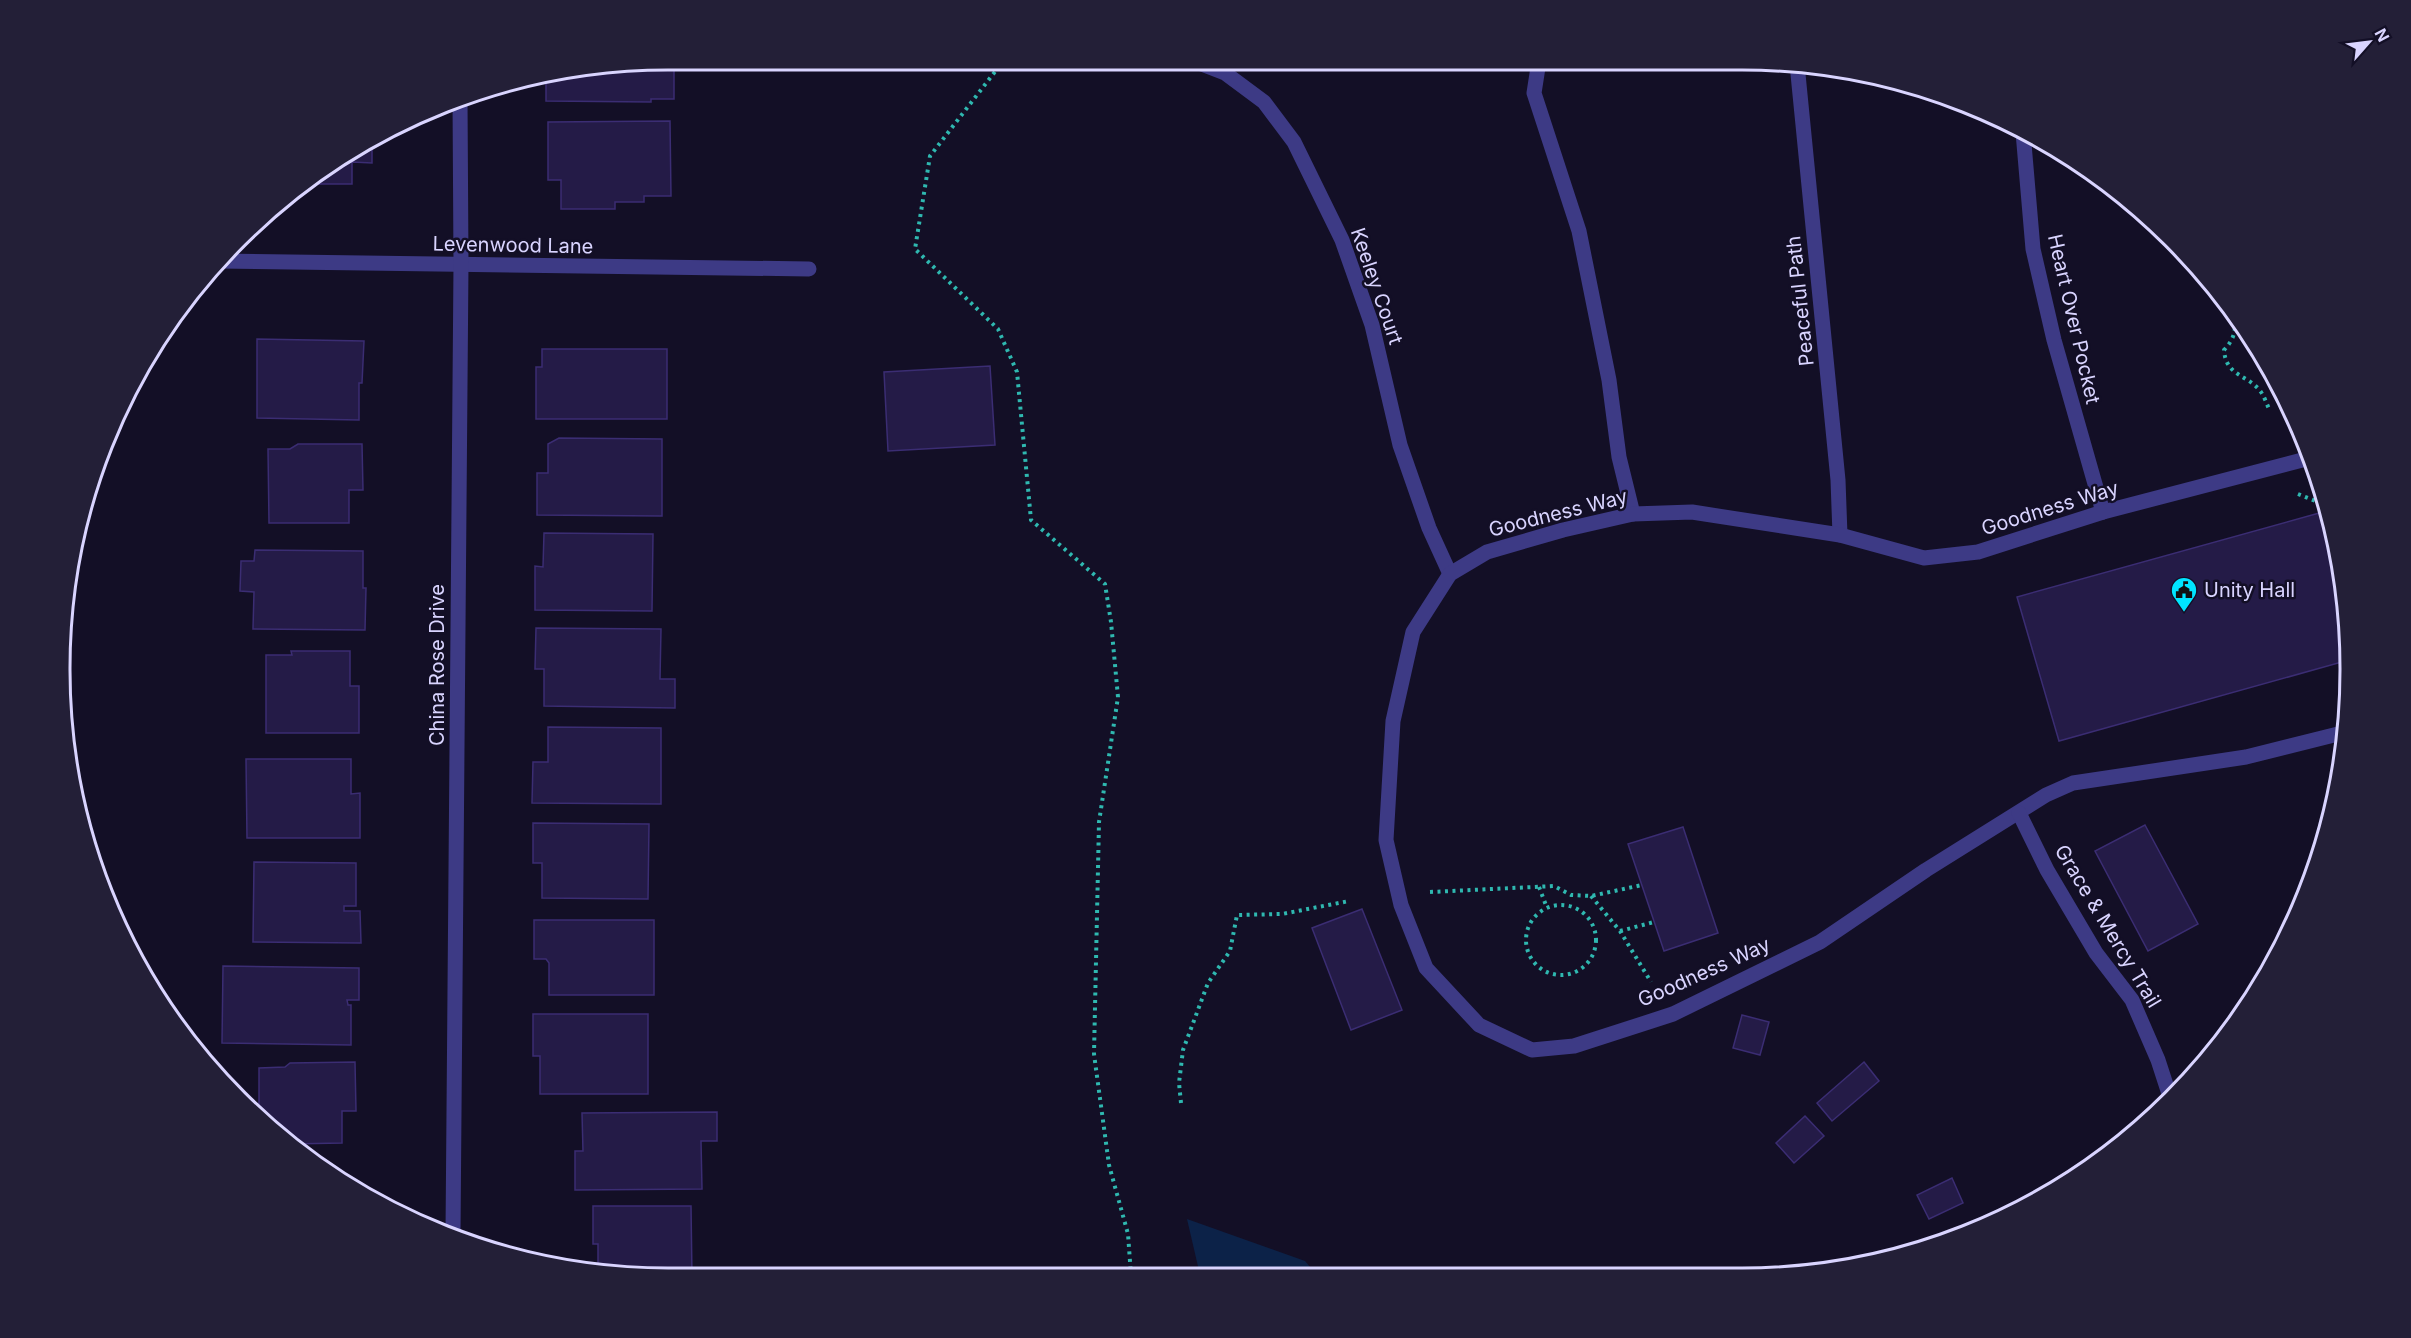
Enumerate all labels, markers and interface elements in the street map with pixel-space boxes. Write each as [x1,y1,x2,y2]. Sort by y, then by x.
north arrow [2339,12,2399,72]
text: N [2371,25,2394,45]
street label: Keeley Court [1346,225,1408,348]
street label: Levenwood Lane [432,232,594,258]
street label: Heart Over Pocket [2043,232,2105,407]
street label: Peaceful Path [1781,235,1819,367]
street label: Goodness Way [1978,476,2122,540]
street label: Goodness Way [1486,484,1630,542]
public building icon: Unity Hall [2169,575,2199,613]
place label: Unity Hall [2204,578,2295,602]
street label: China Rose Drive [425,584,449,746]
street label: Grace & Mercy Trail [2050,840,2166,1012]
street label: Goodness Way [1634,932,1774,1012]

